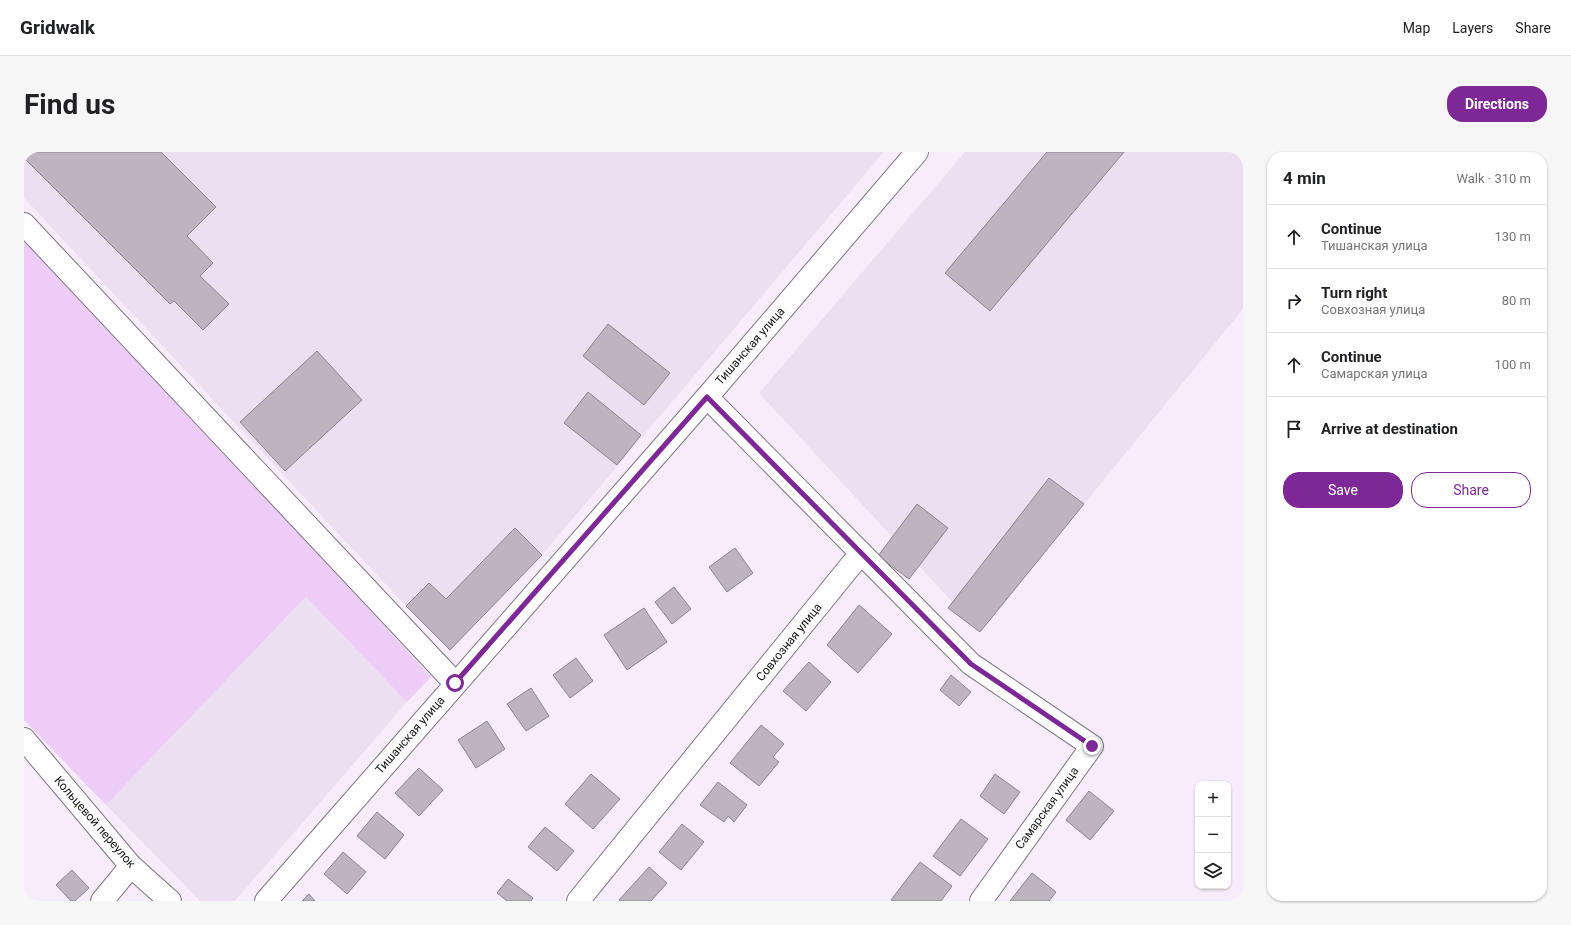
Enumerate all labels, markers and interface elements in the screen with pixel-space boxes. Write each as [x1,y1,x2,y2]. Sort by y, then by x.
text: Gridwalk [20,16,95,39]
text: Map [1403,20,1430,36]
text: Layers [1452,20,1493,36]
text: Share [1515,20,1551,36]
button: Directions [1447,86,1547,122]
text: Find us [24,88,115,121]
text: 4 min [1283,168,1326,188]
text: Walk · 310 m [1456,171,1531,186]
text: Continue [1321,220,1382,238]
icon: ahead [1283,226,1305,248]
text: 130 m [1494,229,1531,244]
text: Тишанская улица [1321,238,1428,253]
text: Turn right [1321,284,1387,302]
icon: right [1283,290,1305,312]
text: 80 m [1502,293,1531,308]
text: Совхозная улица [1321,302,1425,317]
street label: Тишанская улица [712,304,788,388]
text: Continue [1321,348,1382,366]
icon: ahead [1283,354,1305,376]
text: 100 m [1494,357,1531,372]
text: Самарская улица [1321,366,1428,381]
icon: arrive [1283,418,1305,440]
text: Arrive at destination [1321,420,1458,438]
button: Save [1283,472,1403,508]
button: Share [1411,472,1531,508]
street label: Совхозная улица [753,600,825,684]
route start [446,674,464,692]
street label: Тишанская улица [372,693,448,777]
route end [1083,737,1101,755]
street label: Самарская улица [1012,764,1082,852]
street label: Кольцевой переулок [51,773,139,871]
map controls [1195,781,1231,889]
button: + [1195,781,1231,817]
button: − [1195,817,1231,853]
button: layers [1195,853,1231,889]

